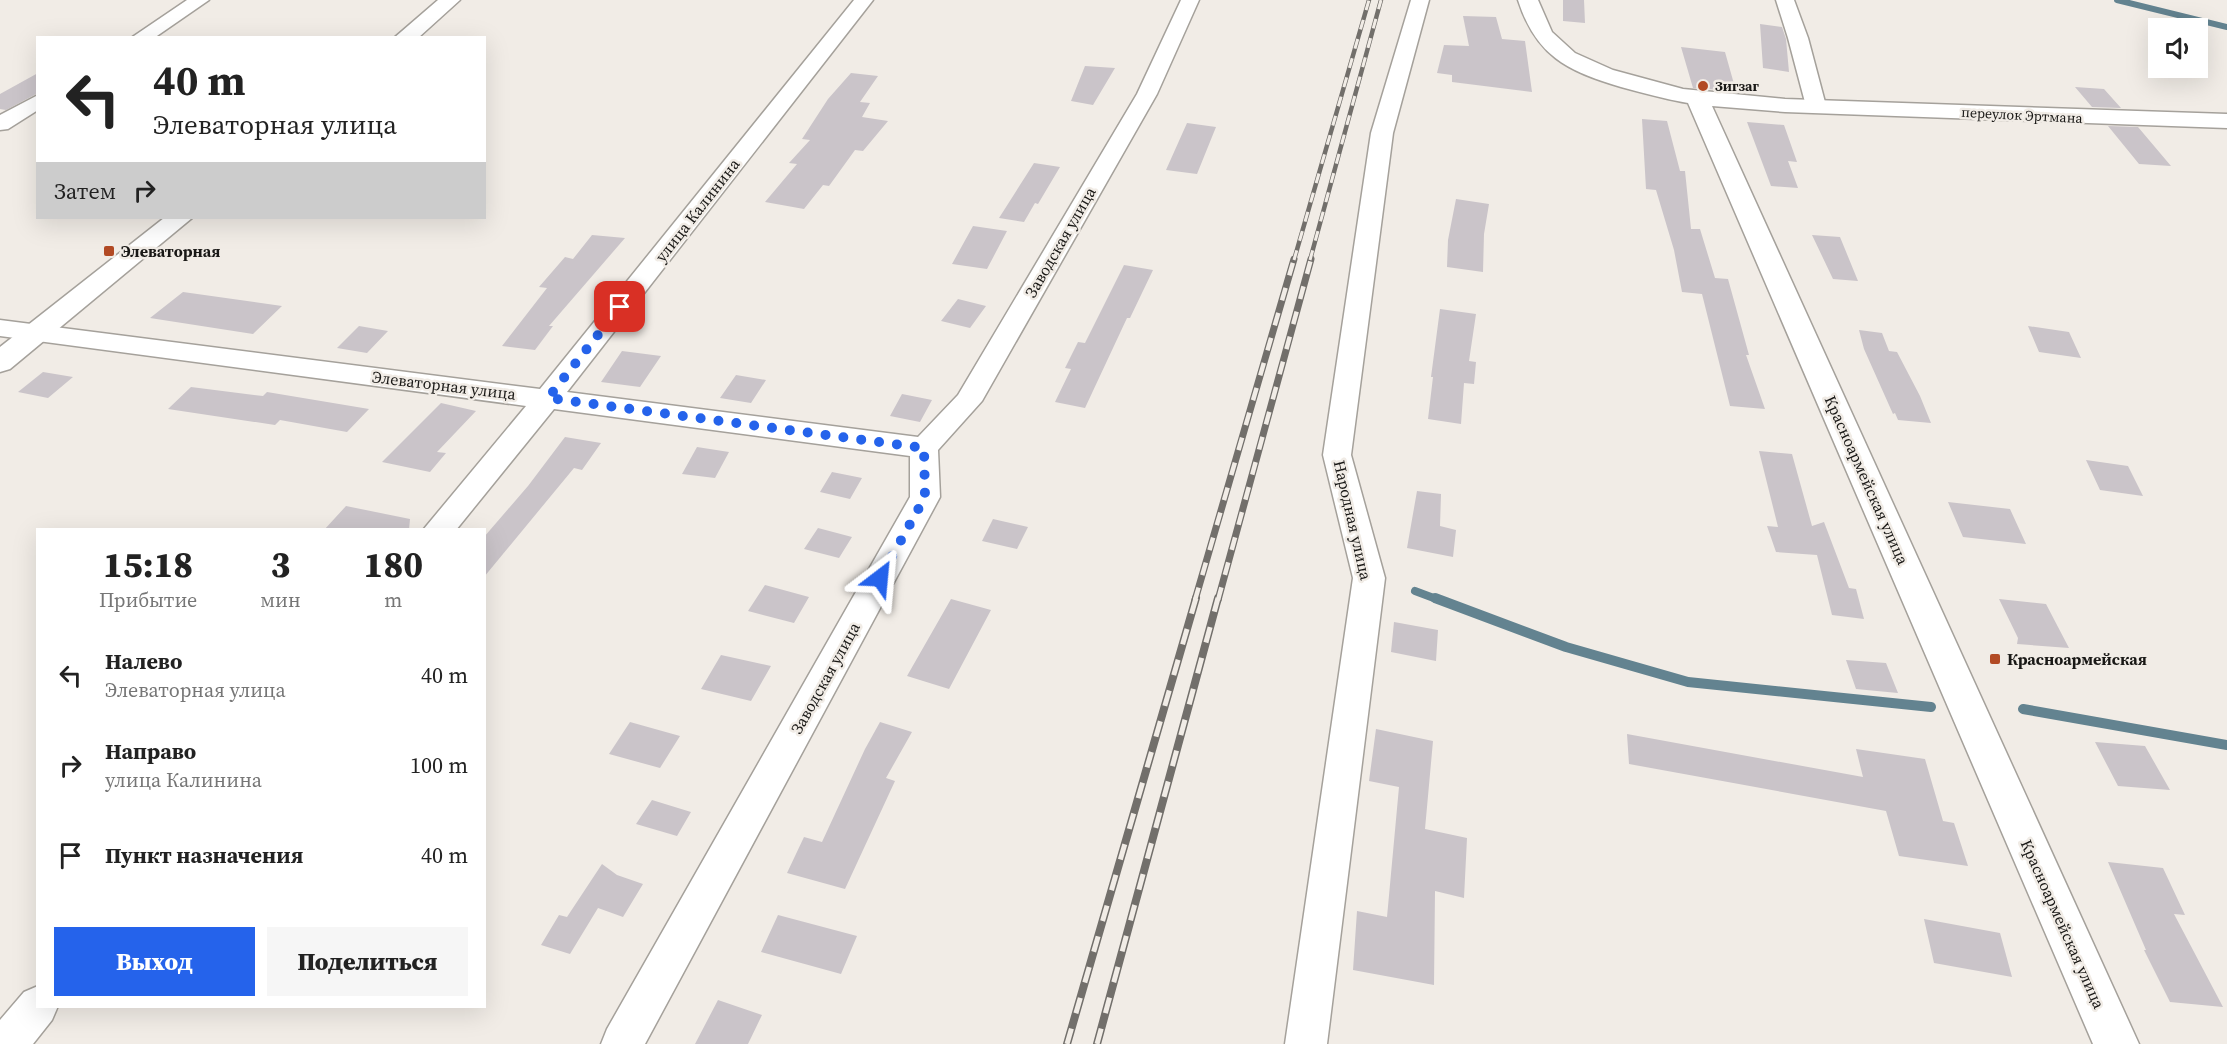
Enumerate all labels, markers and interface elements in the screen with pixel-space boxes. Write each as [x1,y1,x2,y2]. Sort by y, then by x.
map controls [2148,18,2208,78]
button: sound [2148,18,2208,78]
text: 40 m [153,51,246,109]
icon: left [54,60,132,138]
place label: Зигзаг [1715,76,1759,96]
marker: Зигзаг [1696,79,1710,93]
street label: переулок Эртмана [1961,102,2084,128]
text: Элеваторная улица [153,106,397,143]
street label: улица Калинина [650,153,745,266]
icon: right [128,174,161,207]
text: Затем [54,176,116,206]
street label: Заводская улица [1019,182,1101,301]
place label: Элеваторная [121,240,220,262]
marker: Элеваторная [102,244,116,258]
pin [594,281,645,332]
icon: arrive [603,290,636,323]
street label: Элеваторная улица [371,365,518,405]
street label: Красноармейская улица [1820,392,1915,569]
street label: Народная улица [1329,458,1378,583]
text: 15:18 [103,540,193,589]
text: 3 [271,540,290,589]
text: 180 [364,540,423,589]
position arrow [848,546,912,610]
text: Прибытие [99,586,197,614]
text: мин [260,586,301,614]
text: m [384,586,402,614]
street label: Заводская улица [785,617,865,738]
text: Налево [105,646,182,676]
place label: Красноармейская [2007,648,2147,670]
marker: Красноармейская [1988,652,2002,666]
icon: left [54,659,87,692]
text: 40 m [421,660,468,690]
text: Элеваторная улица [105,676,286,704]
text: Направо [105,736,196,766]
icon: right [54,749,87,782]
text: 100 m [410,750,468,780]
text: улица Калинина [105,766,262,794]
street label: Красноармейская улица [2016,836,2111,1013]
icon: arrive [54,839,87,872]
text: Пункт назначения [105,840,303,870]
text: 40 m [421,840,468,870]
button: Выход [54,927,255,996]
button: Поделиться [267,927,468,996]

